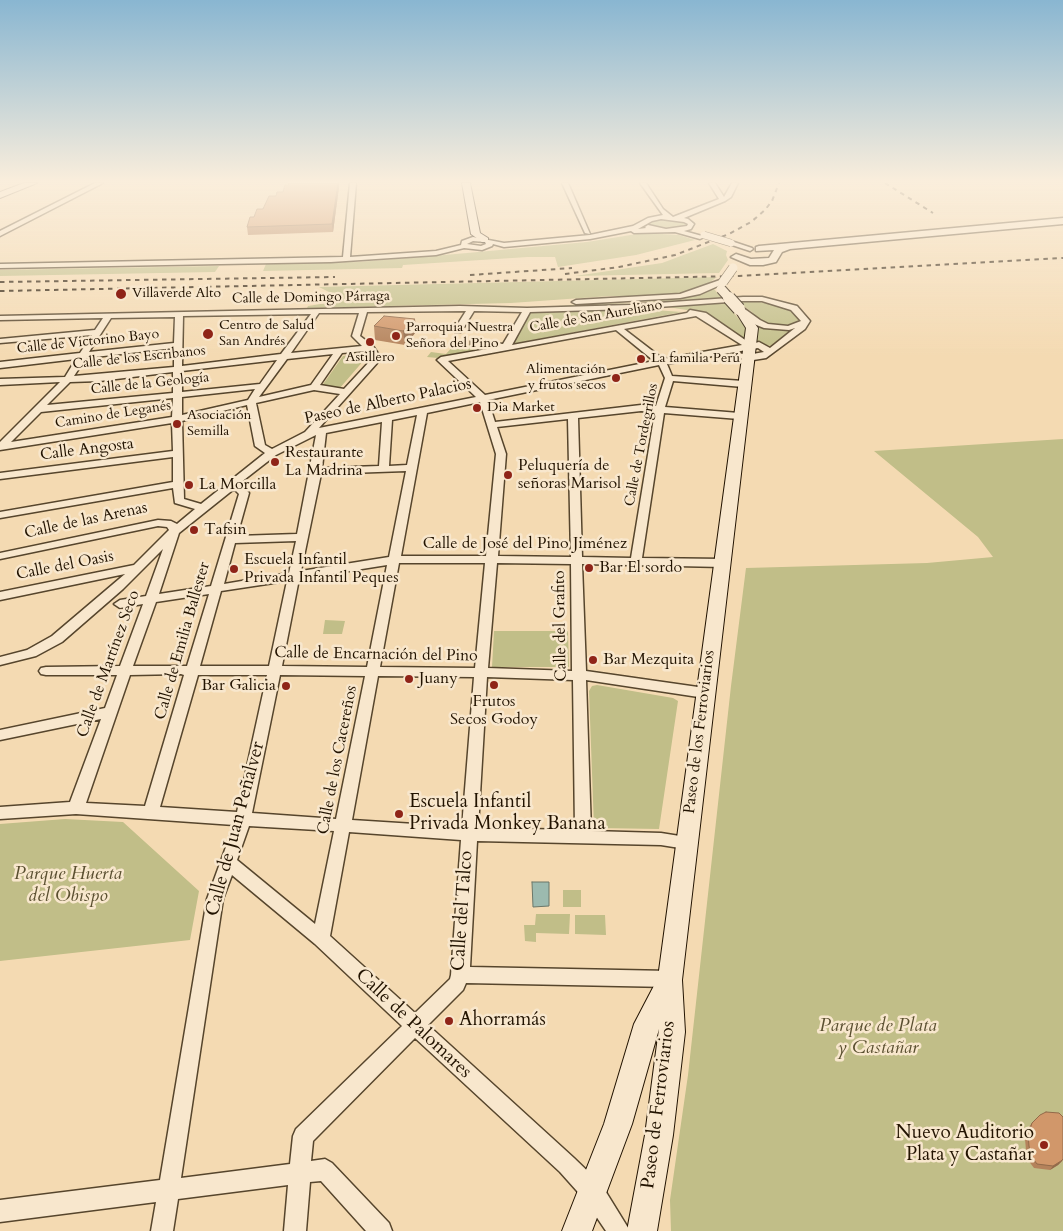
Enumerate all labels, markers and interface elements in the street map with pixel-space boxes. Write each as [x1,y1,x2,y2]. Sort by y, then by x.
place label: Villaverde Alto [132,286,221,302]
marker: Villaverde Alto [114,287,128,301]
street label: Calle de Domingo Párraga [232,288,390,308]
street label: Calle de San Aureliano [528,297,664,337]
place label: Centro de Salud San Andrés [219,318,314,351]
place label: Parroquia Nuestra Señora del Pino [406,320,513,352]
street label: Calle de Victorino Bayo [16,326,160,358]
marker: Centro de Salud San Andrés [201,327,215,341]
marker: Parroquia Nuestra Señora del Pino [390,330,402,342]
marker: Astillero [364,336,376,348]
street label: Calle de los Escribanos [72,343,206,373]
place label: Astillero [345,350,395,366]
place label: La familia Perú [651,351,740,367]
marker: La familia Perú [635,353,647,365]
place label: Alimentación y frutos secos [526,362,606,394]
street label: Calle de la Geología [90,369,210,399]
marker: Alimentación y frutos secos [610,372,622,384]
street label: Paseo de Alberto Palacios [303,375,473,429]
street label: Calle de Tordegrillos [622,382,662,508]
street label: Camino de Leganés [54,398,172,432]
place label: Dia Market [487,400,555,416]
marker: Dia Market [471,402,483,414]
place label: Asociación Semilla [187,408,251,441]
marker: Asociación Semilla [171,418,183,430]
street label: Calle Angosta [39,435,135,465]
place label: Restaurante La Madrina [285,443,364,481]
marker: Restaurante La Madrina [269,456,281,468]
place label: Peluquería de señoras Marisol [518,456,621,494]
marker: Peluquería de señoras Marisol [502,469,514,481]
place label: La Morcilla [199,475,276,495]
marker: La Morcilla [183,479,195,491]
street label: Calle de las Arenas [23,499,149,543]
place label: Tafsin [204,520,246,540]
marker: Tafsin [188,524,200,536]
street label: Calle de José del Pino Jiménez [423,534,627,554]
street label: Calle del Oasis [15,547,115,585]
place label: Escuela Infantil Privada Infantil Peques [244,550,399,588]
place label: Bar El sordo [599,558,682,578]
street label: Calle de Emilia Ballester [151,560,215,722]
marker: Bar El sordo [583,562,595,574]
marker: Escuela Infantil Privada Infantil Peques [228,563,240,575]
street label: Calle del Grafito [550,570,572,682]
street label: Calle de Martínez Seco [73,588,145,740]
street label: Calle de Encarnación del Pino [274,644,478,666]
street label: Paseo de los Ferroviarios [680,649,720,815]
place label: Bar Mezquita [603,650,694,670]
marker: Bar Mezquita [587,654,599,666]
place label: Juany [419,669,458,689]
marker: Juany [403,673,415,685]
place label: Bar Galicia [201,676,276,696]
marker: Frutos Secos Godoy [488,679,500,691]
marker: Bar Galicia [280,680,292,692]
street label: Calle de los Cacereños [314,684,362,836]
place label: Frutos Secos Godoy [450,692,538,730]
street label: Calle de Juan Peñalver [202,739,270,919]
place label: Escuela Infantil Privada Monkey Banana [409,792,606,836]
marker: Escuela Infantil Privada Monkey Banana [393,808,405,820]
street label: Calle del Talco [447,850,479,972]
park label: Parque Huerta del Obispo [14,864,122,908]
street label: Calle de Palomares [350,964,476,1084]
place label: Ahorramás [459,1010,546,1032]
marker: Ahorramás [443,1015,455,1027]
park label: Parque de Plata y Castañar [819,1016,937,1060]
street label: Paseo de Ferroviarios [637,1020,681,1190]
place label: Nuevo Auditorio Plata y Castañar [896,1123,1034,1167]
marker: Nuevo Auditorio Plata y Castañar [1038,1139,1050,1151]

